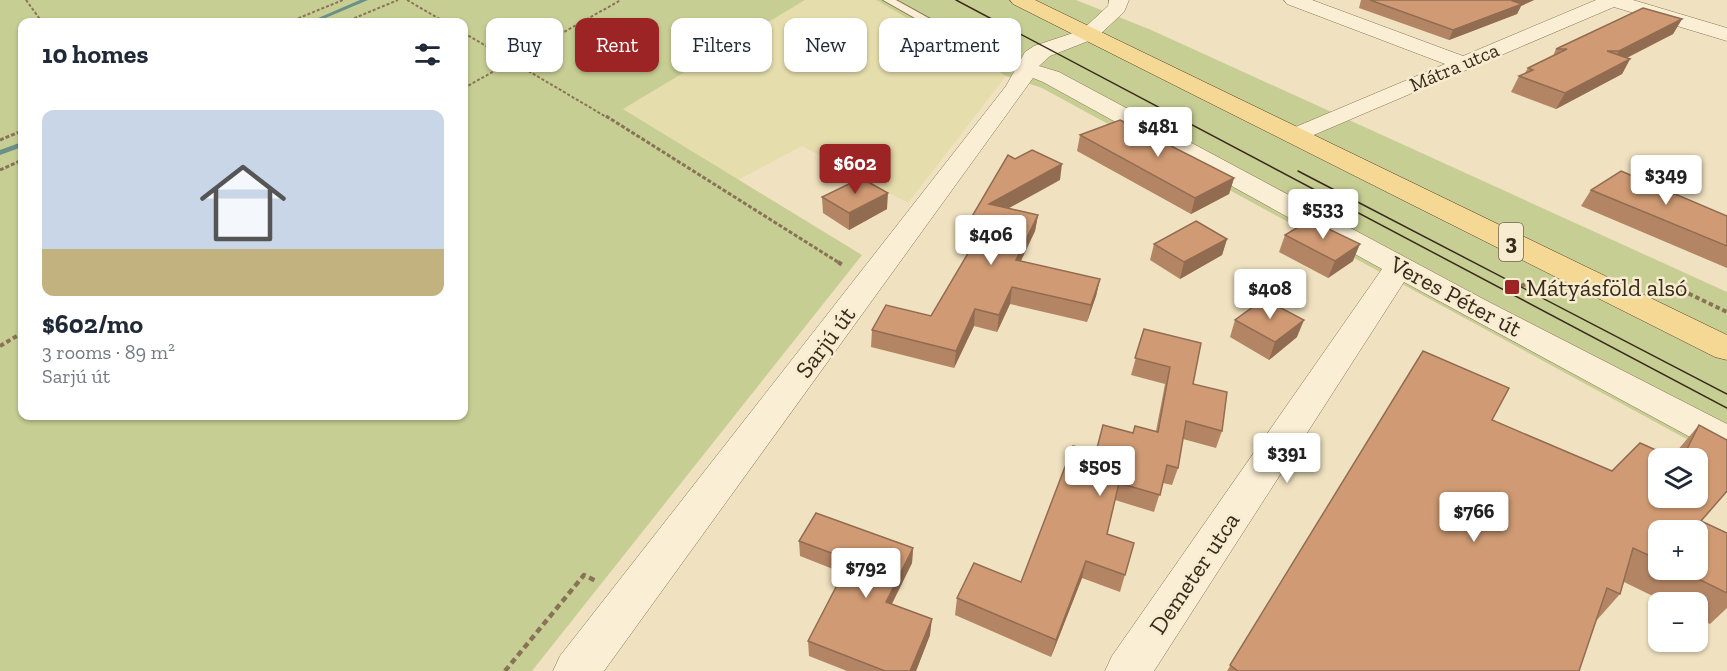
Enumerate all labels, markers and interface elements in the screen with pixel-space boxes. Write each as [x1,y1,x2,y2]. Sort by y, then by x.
chip: Buy [486,18,563,72]
chip: Rent [575,18,659,72]
chip: Filters [671,18,772,72]
chip: New [784,18,867,72]
chip: Apartment [879,18,1021,72]
street label: Mátra utca [1406,37,1503,97]
text: 10 homes [42,38,148,70]
icon: filters [411,38,444,71]
pin: $481 [1122,107,1194,158]
text: $481 [1138,114,1178,138]
pin: $602 [819,144,891,195]
icon: home [189,149,297,257]
text: $602 [834,151,876,175]
pin: $349 [1630,155,1702,206]
text: $349 [1645,162,1687,186]
pin: $533 [1287,189,1359,240]
text: $533 [1302,196,1344,220]
pin: $406 [955,215,1027,266]
text: $406 [969,222,1013,246]
road number: 3 [1499,223,1523,261]
street label: Veres Péter út [1384,249,1527,343]
pin: $408 [1234,269,1306,320]
place label: Mátyásföld alsó [1526,273,1687,302]
text: $408 [1248,276,1292,300]
marker: Mátyásföld alsó [1503,278,1521,296]
street label: Sarjú út [789,301,861,383]
text: $602/mo [42,308,143,340]
text: 3 rooms · 89 m² [42,340,175,364]
text: Sarjú út [42,364,110,388]
pin: $391 [1251,433,1323,484]
text: $391 [1267,440,1307,464]
pin: $505 [1064,446,1136,497]
map controls [1648,448,1708,652]
button: layers [1648,448,1708,508]
text: $505 [1079,453,1121,477]
pin: $766 [1438,492,1510,543]
text: $766 [1453,499,1495,523]
street label: Demeter utca [1143,506,1246,639]
button: + [1648,520,1708,580]
pin: $792 [830,548,902,599]
text: $792 [845,555,887,579]
button: − [1648,592,1708,652]

